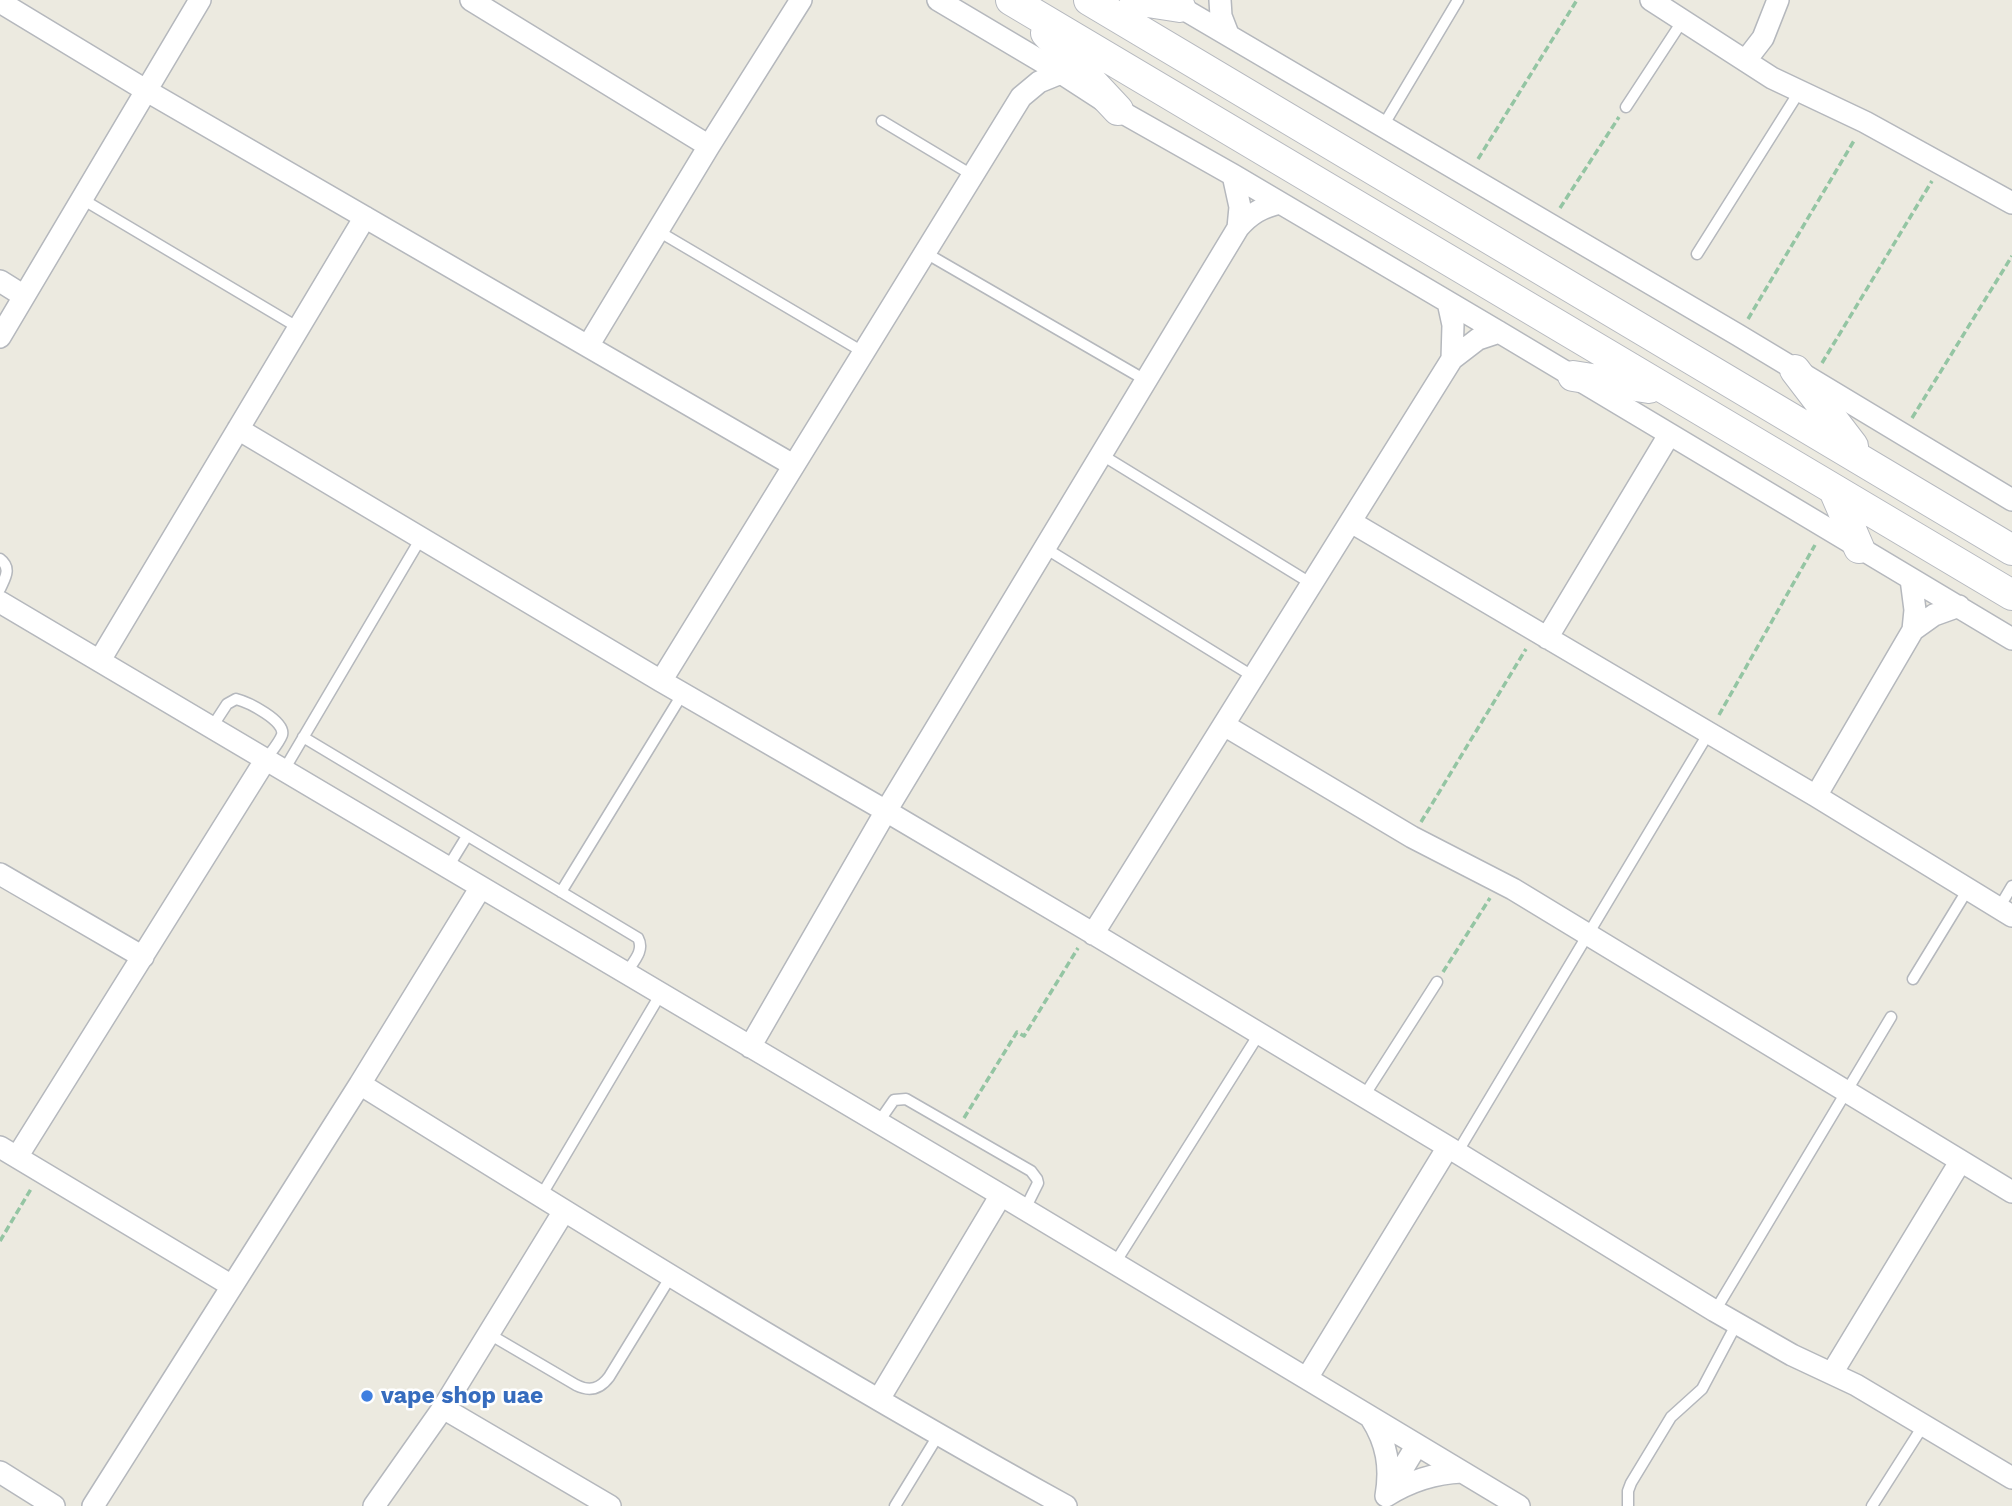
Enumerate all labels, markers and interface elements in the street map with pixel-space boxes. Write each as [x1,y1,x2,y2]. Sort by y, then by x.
place label: vape shop uae [381,1382,543,1410]
marker: vape shop uae [359,1388,375,1404]

